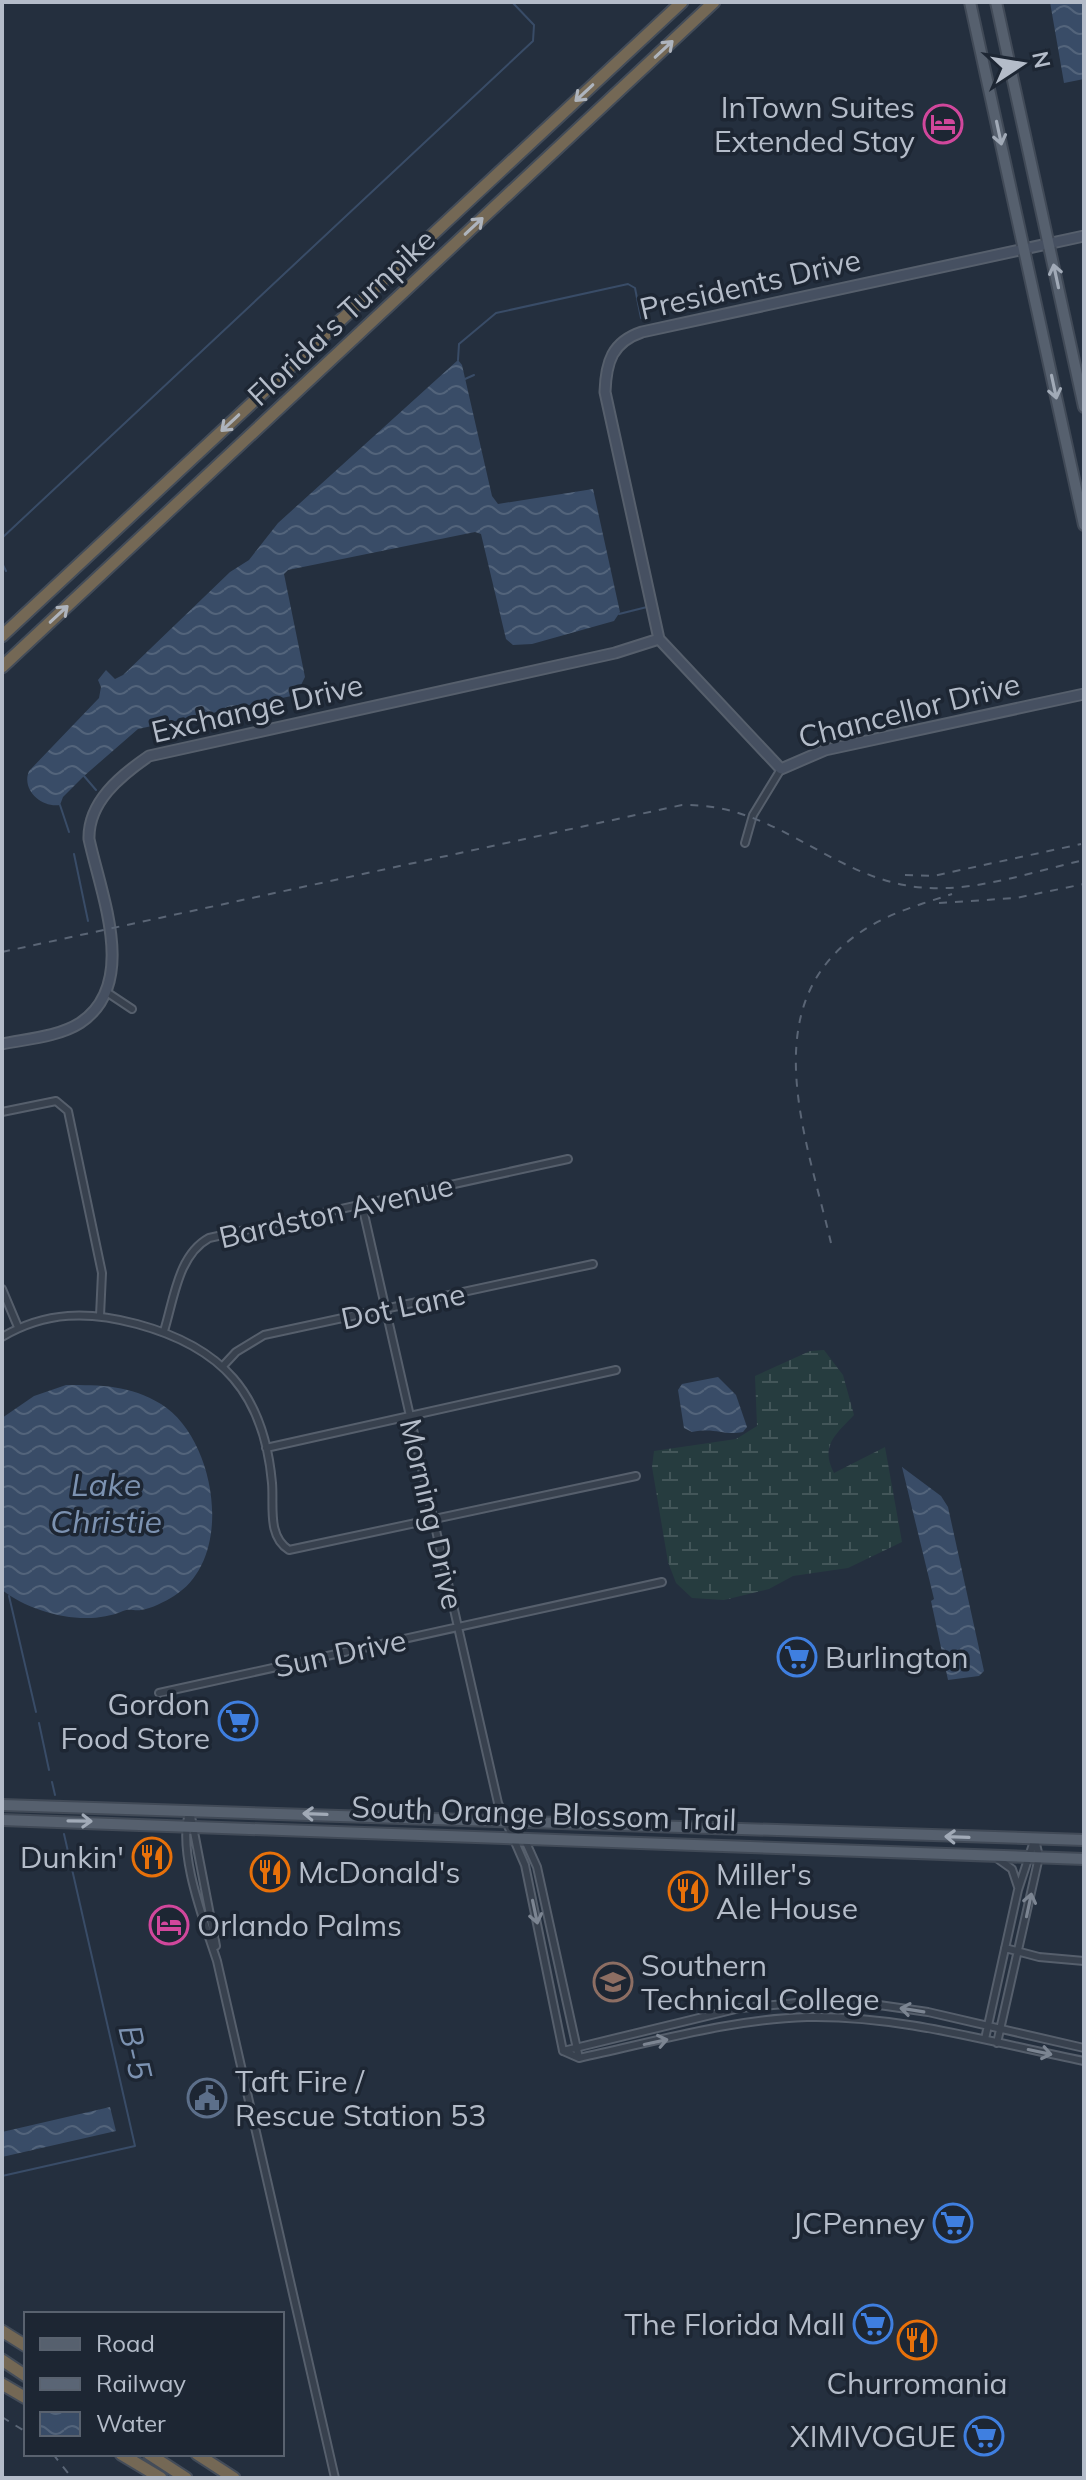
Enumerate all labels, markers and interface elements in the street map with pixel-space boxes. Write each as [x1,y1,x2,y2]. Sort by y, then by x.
north arrow [982,24,1062,104]
one-way arrow [654,39,674,58]
text: N [1026,49,1057,71]
one-way arrow [574,84,594,103]
place label: InTown Suites Extended Stay [714,88,915,160]
hotel icon: InTown Suites Extended Stay [922,103,964,145]
one-way arrow [992,119,1007,145]
one-way arrow [463,217,483,235]
street label: Florida's Turnpike [239,220,443,414]
street label: Presidents Drive [636,240,864,328]
one-way arrow [1048,264,1063,290]
one-way arrow [1047,374,1062,399]
one-way arrow [220,414,240,433]
one-way arrow [49,605,68,624]
street label: Chancellor Drive [794,664,1024,756]
street label: Exchange Drive [147,665,367,751]
street label: Bardston Avenue [215,1166,457,1256]
street label: Dot Lane [337,1274,469,1338]
street label: Morning Drive [392,1415,472,1613]
water label: Lake Christie [50,1464,162,1541]
street label: Sun Drive [271,1620,409,1686]
supermarket icon: Burlington [776,1636,818,1678]
place label: Burlington [825,1638,969,1676]
place label: Gordon Food Store [60,1685,210,1757]
supermarket icon: Gordon Food Store [217,1700,259,1742]
street label: South Orange Blossom Trail [351,1787,737,1839]
one-way arrow [302,1807,329,1822]
one-way arrow [66,1813,93,1829]
one-way arrow [944,1829,971,1844]
restaurant icon: Dunkin' [131,1836,173,1878]
place label: Dunkin' [20,1838,124,1876]
restaurant icon: McDonald's [249,1851,291,1893]
place label: McDonald's [298,1853,460,1891]
place label: Miller's Ale House [716,1855,858,1927]
restaurant icon: Miller's Ale House [667,1870,709,1912]
one-way arrow [1022,1892,1037,1918]
one-way arrow [528,1899,543,1925]
hotel icon: Orlando Palms [148,1904,190,1946]
place label: Orlando Palms [197,1906,402,1944]
place label: Southern Technical College [641,1946,880,2018]
school or university icon: Southern Technical College [592,1961,634,2003]
one-way arrow [899,2002,925,2017]
water label: B-5 [110,2021,162,2083]
one-way arrow [642,2034,668,2049]
one-way arrow [1027,2045,1053,2060]
place label: Taft Fire / Rescue Station 53 [235,2062,486,2134]
public building icon: Taft Fire / Rescue Station 53 [186,2077,228,2119]
supermarket icon: JCPenney [932,2202,974,2244]
place label: JCPenney [792,2204,925,2242]
supermarket icon: The Florida Mall [852,2303,894,2345]
place label: The Florida Mall [624,2305,845,2343]
legend [24,2312,284,2456]
restaurant icon: Churromania [896,2319,938,2361]
text: Road [96,2328,155,2358]
place label: Churromania [826,2364,1008,2402]
text: Railway [96,2368,186,2398]
text: Water [96,2408,166,2438]
supermarket icon: XIMIVOGUE [963,2415,1005,2457]
place label: XIMIVOGUE [790,2417,956,2455]

